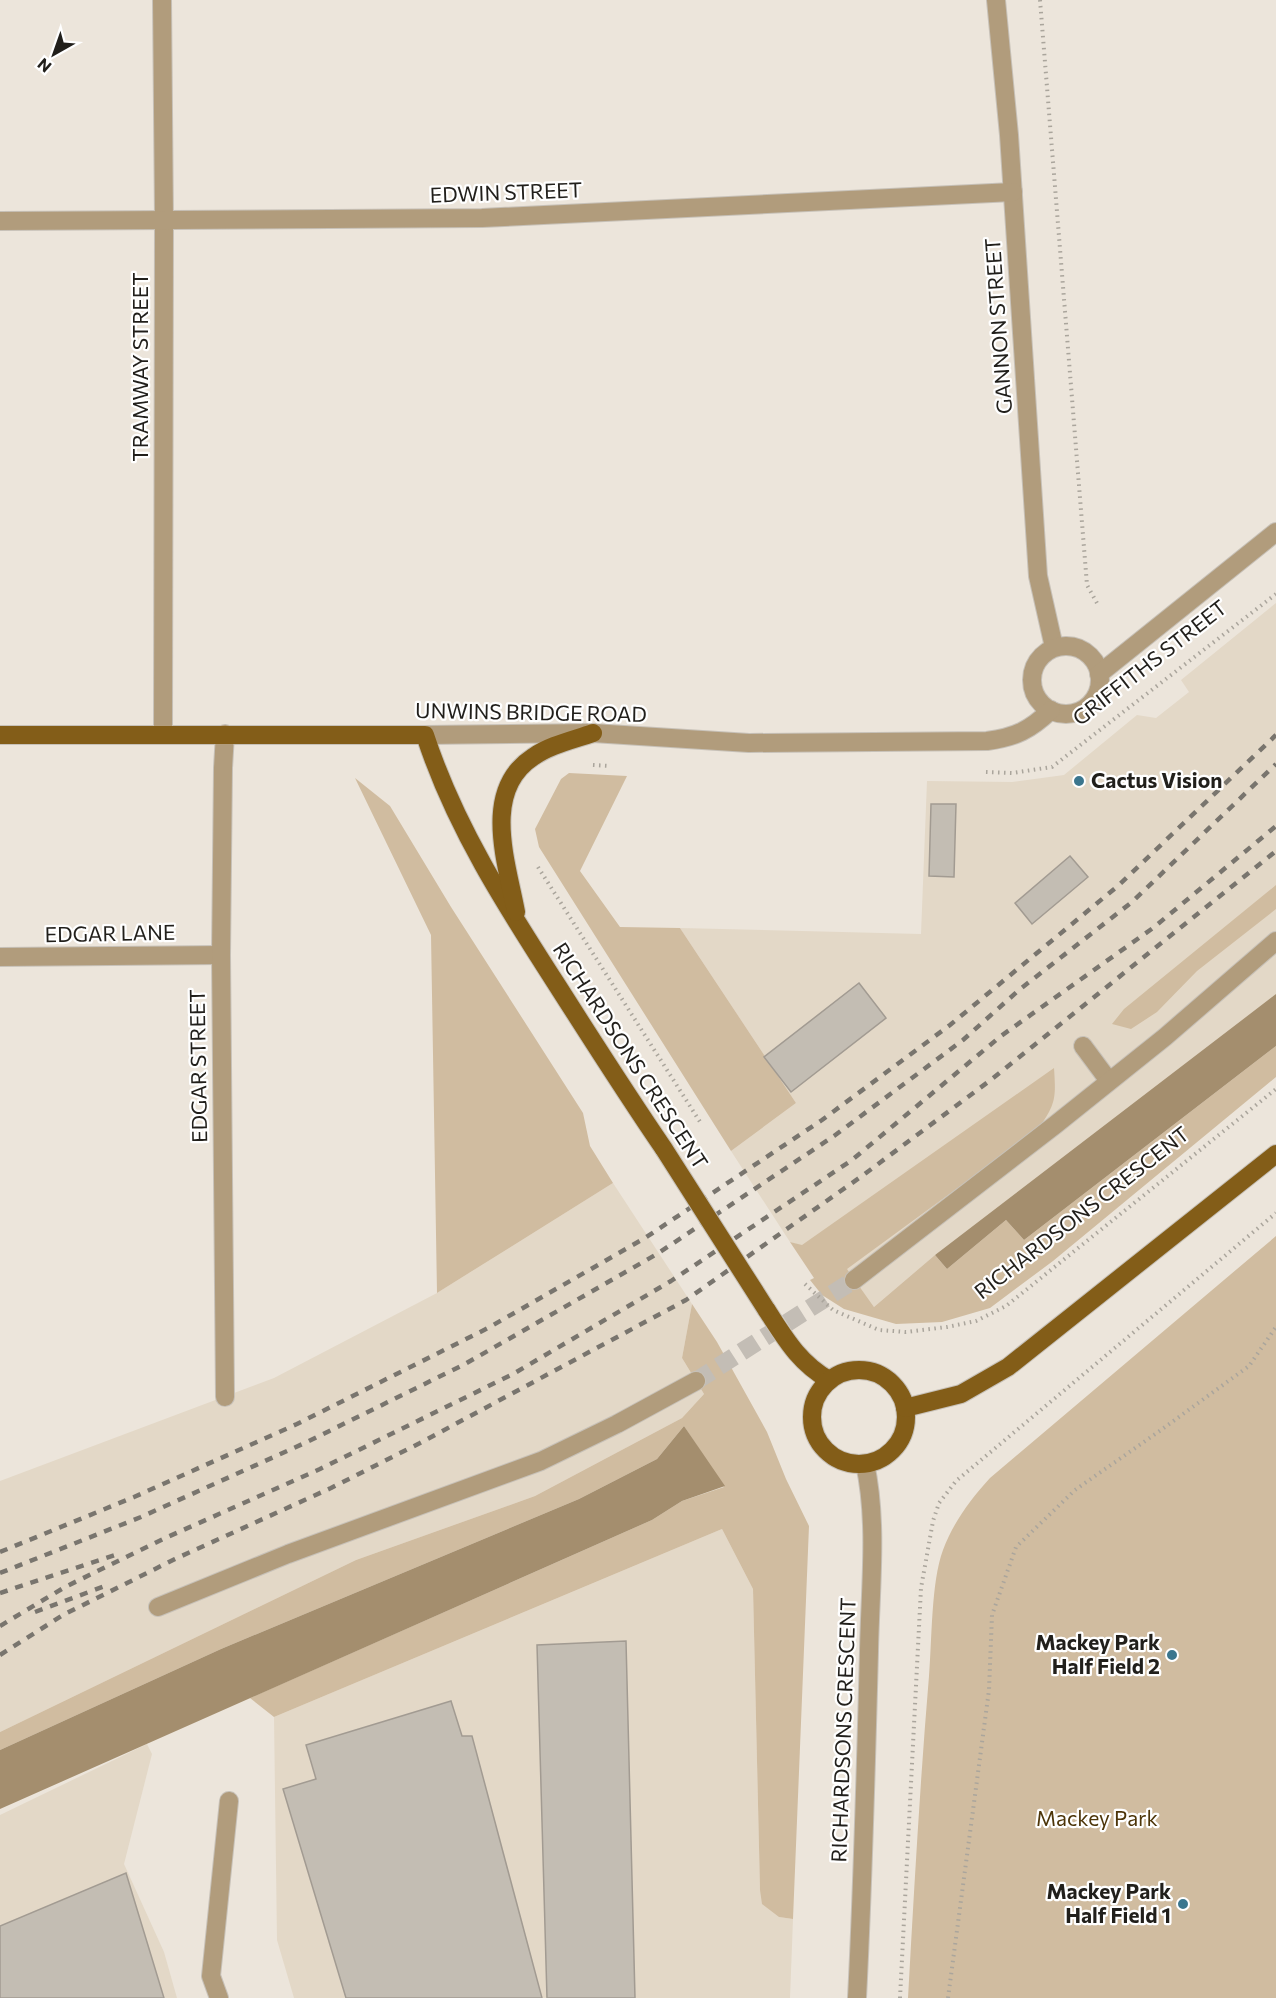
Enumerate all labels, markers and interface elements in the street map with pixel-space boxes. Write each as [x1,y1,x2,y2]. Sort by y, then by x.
north arrow [24,24,84,84]
text: N [33,55,55,77]
street label: EDWIN STREET [429,176,583,207]
street label: GANNON STREET [979,237,1016,415]
street label: TRAMWAY STREET [127,272,152,462]
street label: GRIFFITHS STREET [1067,594,1231,730]
street label: UNWINS BRIDGE ROAD [415,697,647,726]
place label: Cactus Vision [1091,767,1222,792]
marker: Cactus Vision [1072,774,1086,788]
street label: EDGAR LANE [44,919,176,946]
street label: RICHARDSONS CRESCENT [549,937,714,1173]
street label: EDGAR STREET [184,989,211,1143]
street label: RICHARDSONS CRESCENT [969,1120,1193,1303]
street label: RICHARDSONS CRESCENT [825,1597,860,1863]
place label: Mackey Park Half Field 2 [1036,1629,1160,1678]
marker: Mackey Park Half Field 2 [1165,1648,1179,1662]
park label: Mackey Park [1036,1805,1158,1830]
place label: Mackey Park Half Field 1 [1047,1878,1171,1927]
marker: Mackey Park Half Field 1 [1176,1897,1190,1911]

